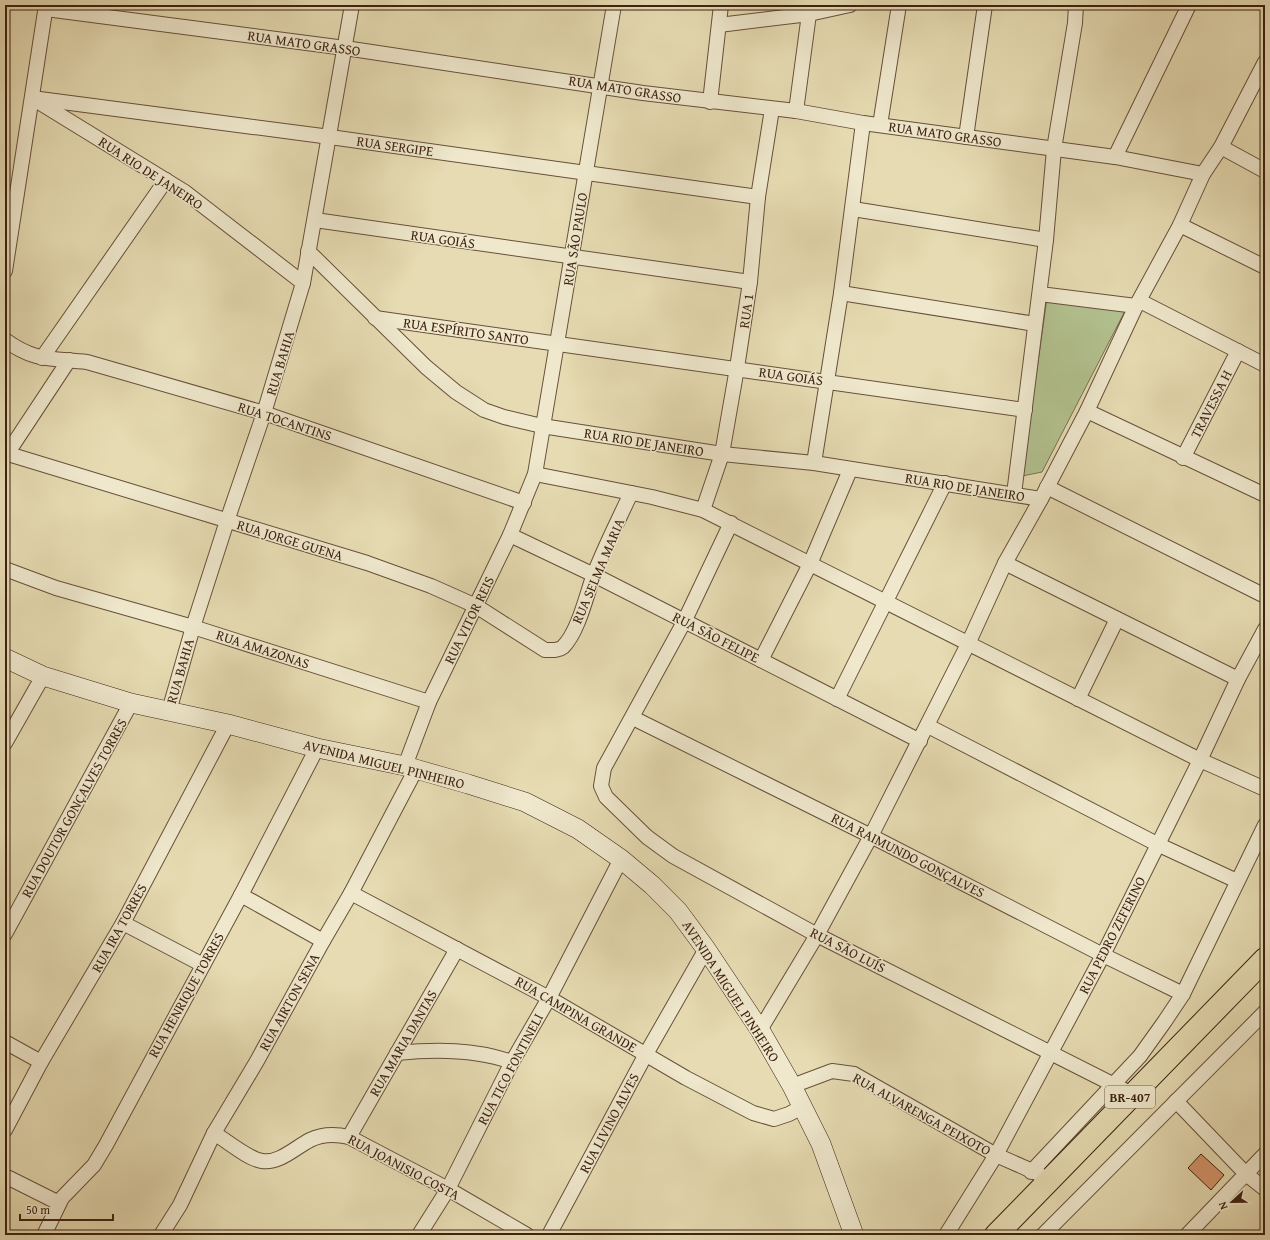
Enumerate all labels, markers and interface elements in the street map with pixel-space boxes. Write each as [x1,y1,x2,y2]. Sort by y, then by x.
street label: RUA MATO GRASSO [246,25,362,61]
street label: RUA MATO GRASSO [567,70,683,108]
street label: RUA MATO GRASSO [887,116,1003,152]
street label: RUA SERGIPE [355,131,435,161]
street label: RUA RIO DE JANEIRO [95,132,207,214]
street label: RUA SÃO PAULO [558,191,592,287]
street label: RUA GOIÁS [410,225,477,253]
street label: RUA 1 [734,292,758,330]
street label: RUA ESPÍRITO SANTO [402,312,530,350]
street label: RUA BAHIA [261,328,299,398]
street label: RUA GOIÁS [758,362,825,390]
street label: TRAVESSA H [1185,366,1237,442]
street label: RUA TOCANTINS [236,396,335,446]
street label: RUA RIO DE JANEIRO [583,423,705,461]
street label: RUA RIO DE JANEIRO [904,468,1026,506]
street label: RUA JORGE GUENA [235,514,346,566]
street label: RUA SELMA MARIA [567,515,629,627]
street label: RUA VITOR REIS [439,573,499,667]
street label: RUA SÃO FELIPE [669,607,763,667]
street label: RUA AMAZONAS [214,624,312,674]
street label: RUA BAHIA [161,636,199,706]
street label: RUA DOUTOR GONÇALVES TORRES [16,715,132,901]
street label: AVENIDA MIGUEL PINHEIRO [301,734,467,794]
street label: RUA RAIMUNDO GONÇALVES [828,808,988,902]
street label: RUA PEDRO ZEFERINO [1074,873,1150,997]
street label: RUA IRA TORRES [86,880,152,976]
street label: AVENIDA MIGUEL PINHEIRO [678,916,784,1066]
street label: RUA SÃO LUÍS [807,922,889,978]
street label: RUA HENRIQUE TORRES [143,929,229,1061]
street label: RUA AIRTON SENA [254,949,324,1054]
street label: RUA CAMPINA GRANDE [511,971,641,1057]
street label: RUA MARIA DANTAS [364,986,442,1100]
street label: RUA TICO FONTINELI [472,1010,548,1128]
street label: RUA ALVARENGA PEIXOTO [849,1068,995,1160]
street label: RUA LIVINO ALVES [574,1069,644,1177]
road number: BR-407 [1105,1086,1155,1108]
street label: RUA JOANISIO COSTA [345,1129,464,1205]
north arrow [1212,1182,1252,1222]
scale bar [20,1196,113,1222]
text: N [1214,1199,1232,1212]
text: 50 m [26,1201,50,1218]

